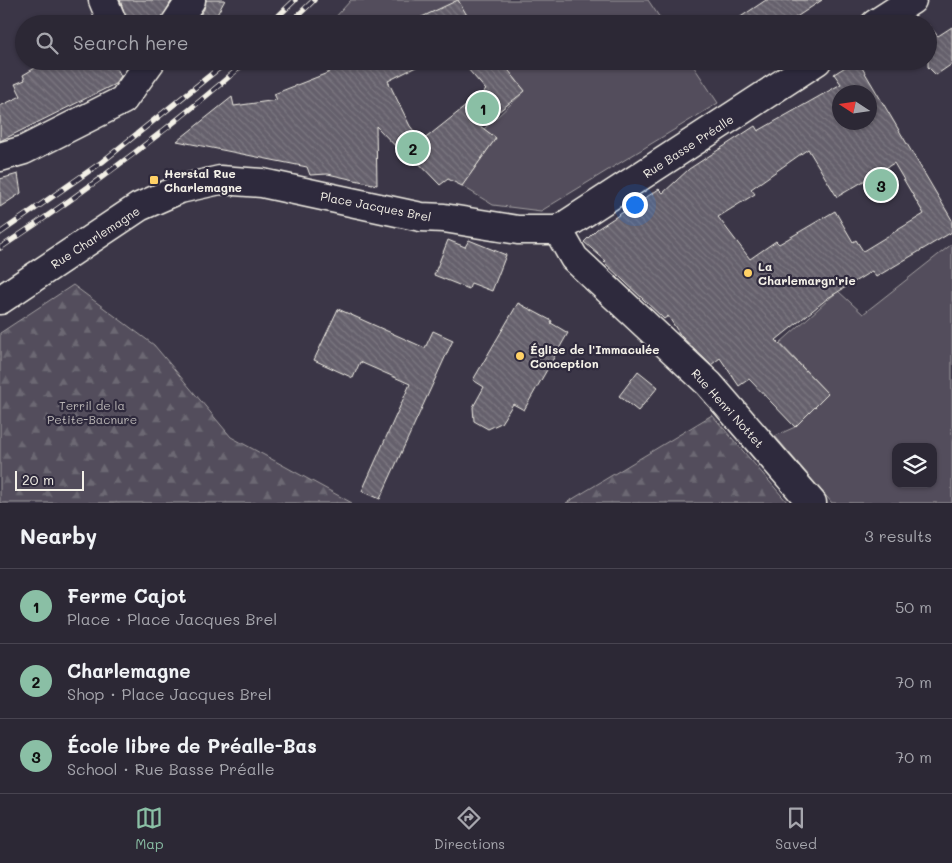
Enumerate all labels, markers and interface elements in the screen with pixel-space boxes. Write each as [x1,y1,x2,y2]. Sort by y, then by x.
search box [15,15,937,70]
icon: search [33,29,61,57]
text: Search here [73,30,189,55]
north arrow [832,85,877,130]
pin: 1 [467,89,499,127]
street label: Rue Basse Préalle [640,111,736,181]
pin: 2 [397,129,429,167]
place label: Herstal Rue Charlemagne [164,165,242,195]
pin: 3 [865,166,897,204]
marker: Herstal Rue Charlemagne [148,174,160,186]
street label: Place Jacques Brel [319,187,433,225]
your location [622,192,648,218]
street label: Rue Charlemagne [47,202,143,272]
place label: La Charlemargn'rie [758,258,856,288]
marker: La Charlemargn'rie [742,267,754,279]
place label: Église de l'Immaculée Conception [530,341,659,371]
marker: Église de l'Immaculée Conception [514,350,526,362]
street label: Rue Henri Nottet [688,365,768,451]
park label: Terril de la Petite-Bacnure [47,397,137,427]
map controls [892,443,937,488]
button: layers [892,443,937,488]
scale bar [15,468,84,491]
text: 20 m [22,470,54,489]
text: Nearby [20,522,97,549]
text: 3 results [864,525,932,546]
text: Ferme Cajot [67,583,187,608]
text: 1 [32,596,40,617]
text: 50 m [895,596,932,617]
text: Place · Place Jacques Brel [67,608,277,629]
text: Charlemagne [67,658,190,683]
text: 2 [32,671,40,692]
text: 70 m [895,671,932,692]
text: Shop · Place Jacques Brel [67,683,272,704]
text: École libre de Préalle-Bas [67,733,317,758]
text: 3 [31,746,41,767]
text: 70 m [895,746,932,767]
text: School · Rue Basse Préalle [67,758,275,779]
tab: Map [135,804,164,853]
tab: Directions [434,804,505,853]
tab: Saved [775,804,817,853]

